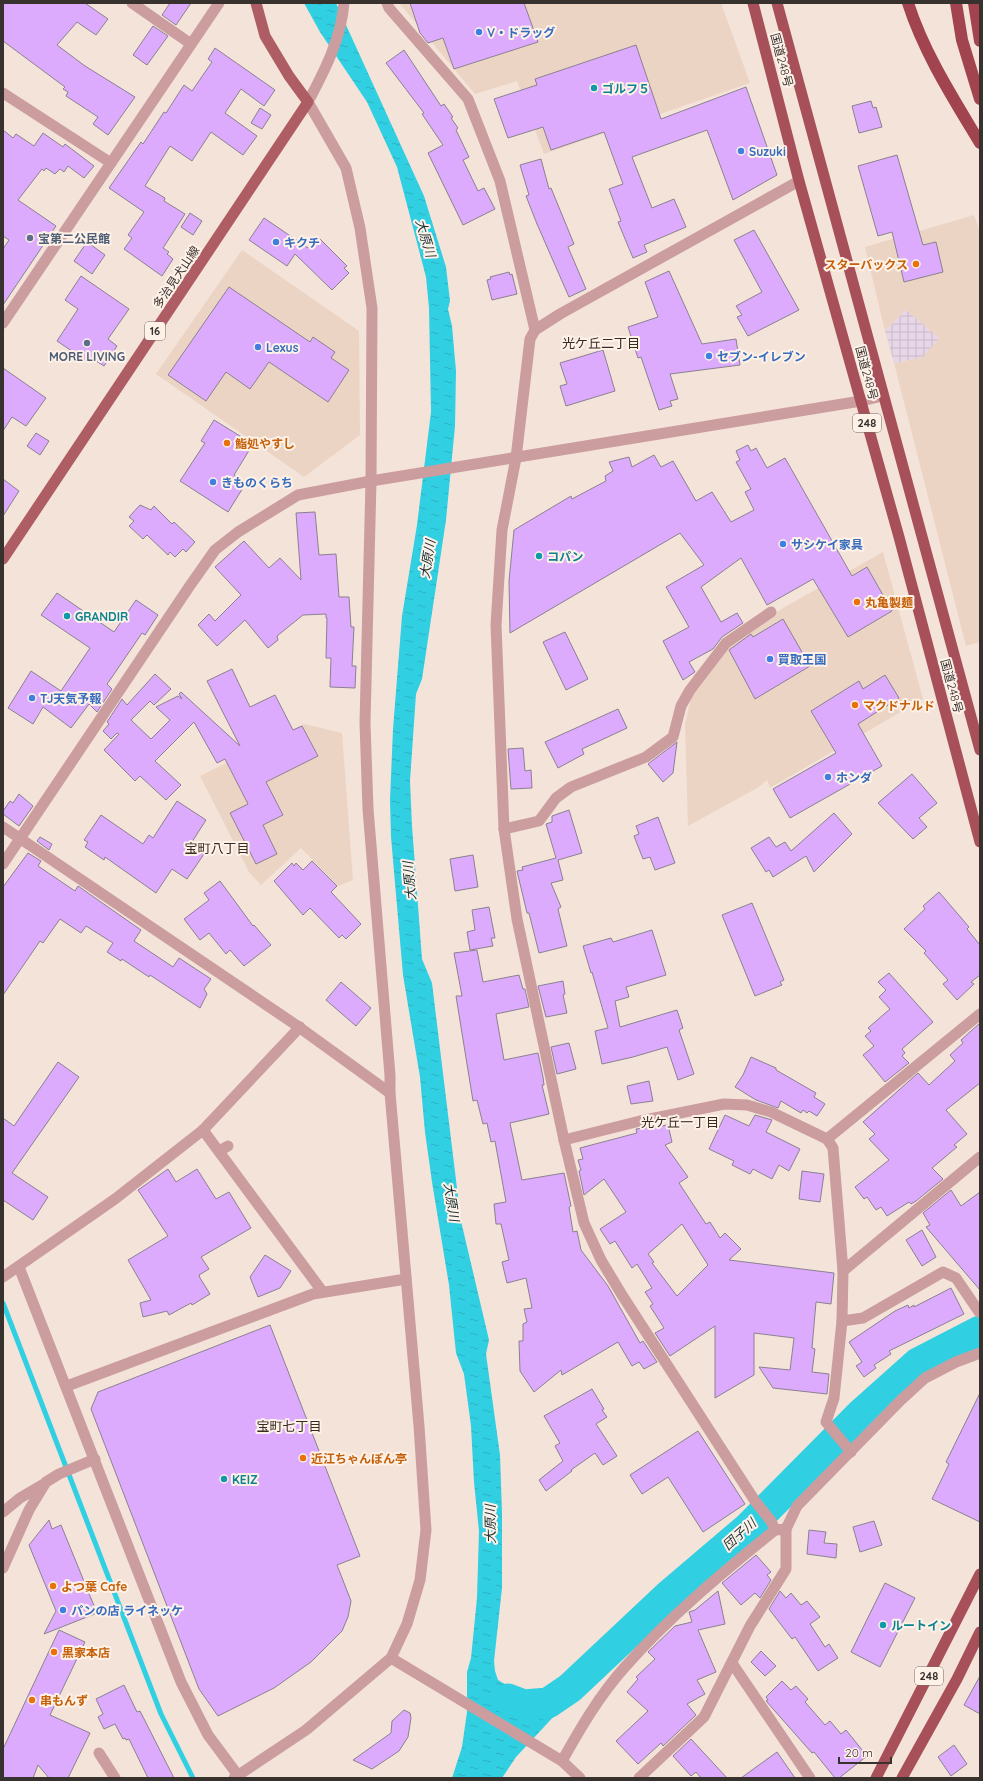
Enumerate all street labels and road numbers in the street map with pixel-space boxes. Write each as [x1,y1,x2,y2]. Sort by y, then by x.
street label: 国道248号 [768,31,796,89]
street label: 多治見犬山線 [150,243,202,311]
road number: 16 [145,322,165,340]
street label: 国道248号 [853,344,881,402]
road number: 248 [853,414,881,432]
street label: 国道248号 [938,657,966,715]
road number: 248 [915,1667,943,1685]

